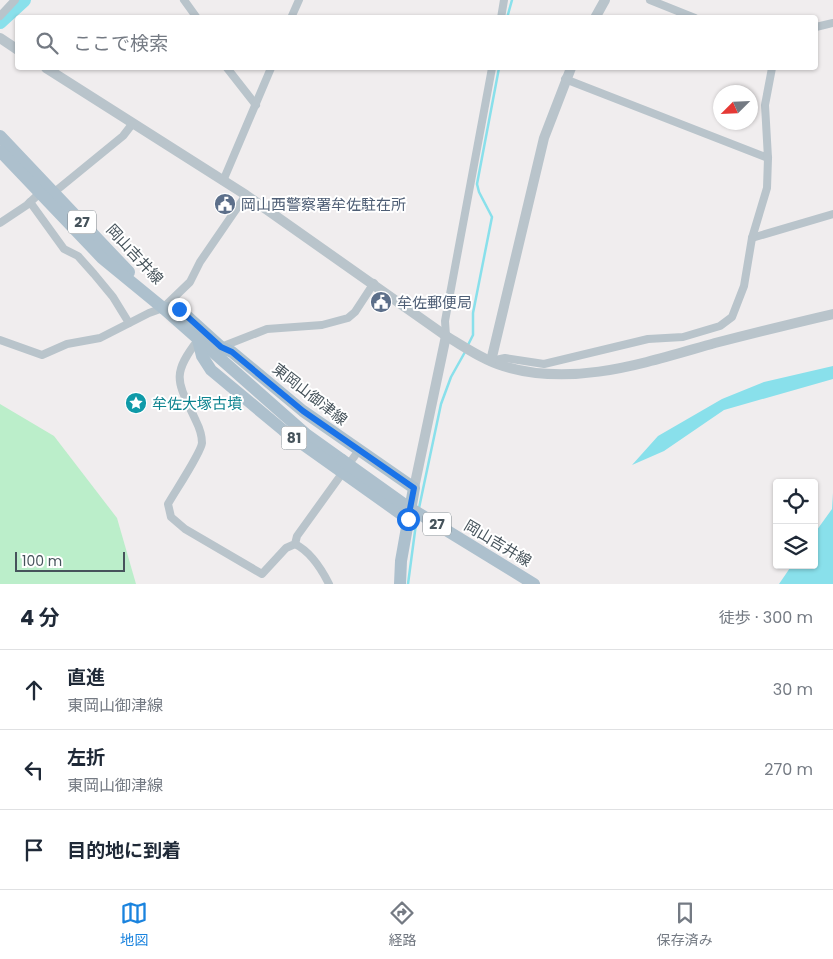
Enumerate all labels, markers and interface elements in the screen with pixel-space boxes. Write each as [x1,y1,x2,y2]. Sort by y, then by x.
search box [15,15,818,70]
icon: search [33,29,61,57]
text: ここで検索 [73,30,168,57]
north arrow [713,85,758,130]
public building icon: 岡山西警察署牟佐駐在所 [213,192,237,216]
place label: 岡山西警察署牟佐駐在所 [241,194,406,215]
road number: 27 [68,210,96,233]
street label: 岡山吉井線 [102,219,168,289]
public building icon: 牟佐郵便局 [369,290,393,314]
place label: 牟佐郵便局 [397,292,472,313]
route end [168,298,191,321]
street label: 東岡山御津線 [268,358,352,430]
place icon: 牟佐大塚古墳 [124,391,148,415]
place label: 牟佐大塚古墳 [152,393,242,414]
road number: 81 [282,426,306,449]
map controls [773,479,818,569]
button: locate [773,479,818,524]
route start [397,508,420,531]
road number: 27 [423,512,451,536]
street label: 岡山吉井線 [460,515,536,571]
button: layers [773,524,818,569]
scale bar [15,549,125,572]
text: 100 m [22,551,62,571]
text: 4 分 [20,603,60,632]
text: 徒歩 · 300 m [719,606,813,629]
text: 直進 [67,664,105,691]
icon: ahead [20,676,48,704]
text: 30 m [773,678,813,701]
text: 東岡山御津線 [67,694,163,717]
text: 左折 [67,744,105,771]
icon: left [20,756,48,784]
text: 270 m [764,758,813,781]
text: 東岡山御津線 [67,774,163,797]
icon: arrive [20,836,48,864]
text: 目的地に到着 [67,837,181,864]
tab: 地図 [120,899,148,951]
tab: 経路 [388,899,416,951]
tab: 保存済み [657,899,713,951]

